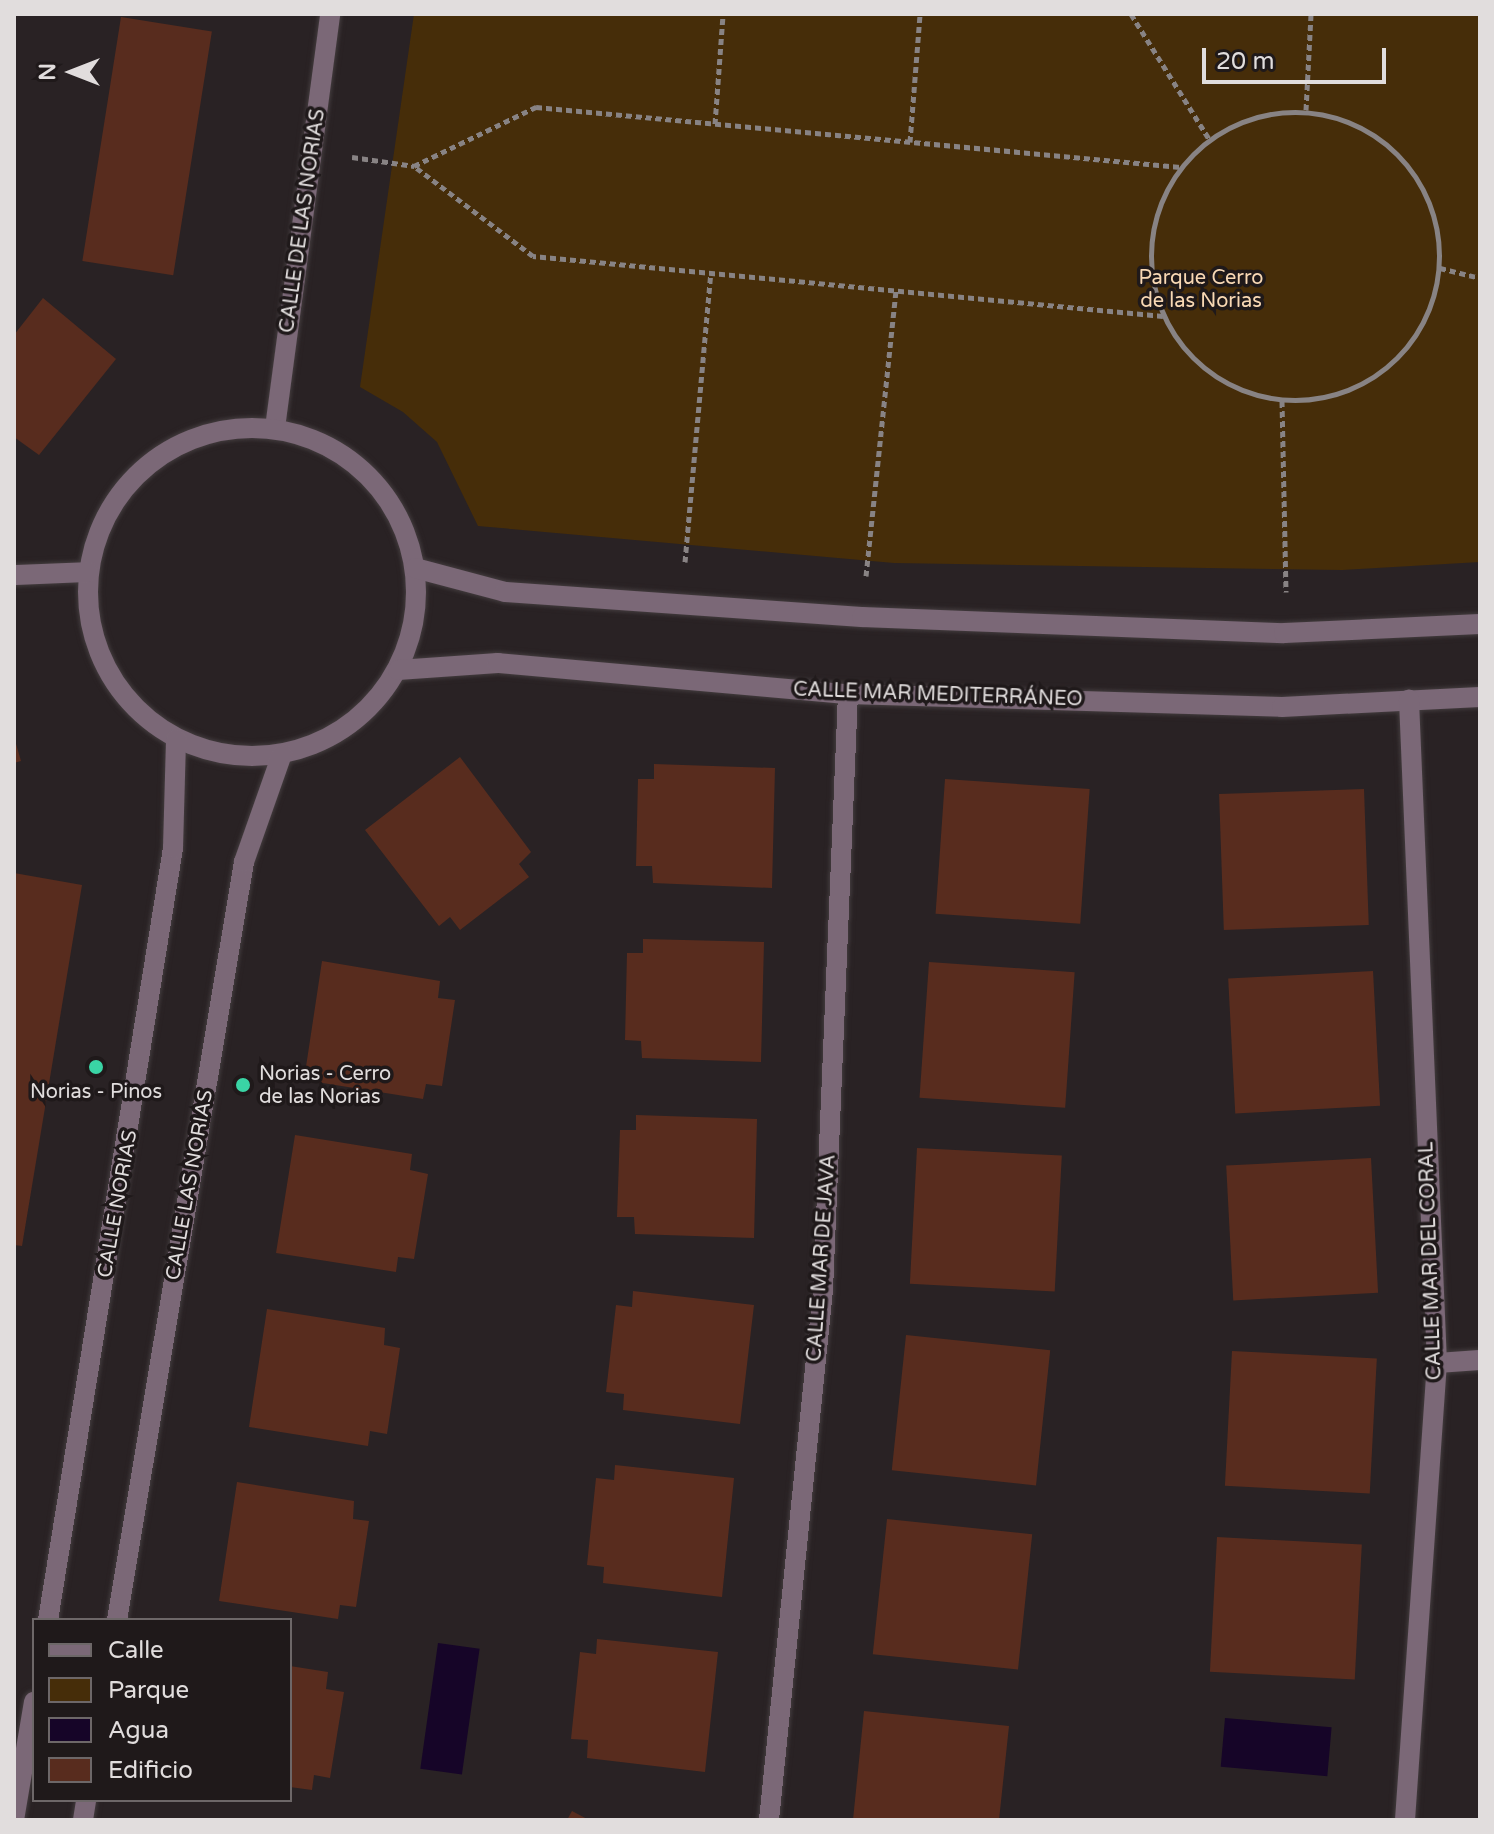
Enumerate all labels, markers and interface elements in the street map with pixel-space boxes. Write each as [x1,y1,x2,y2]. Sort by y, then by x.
north arrow [32,32,112,112]
scale bar [1206,32,1390,82]
text: 20 m [1216,47,1274,76]
text: N [35,63,61,81]
street label: CALLE DE LAS NORIAS [275,108,331,334]
park label: Parque Cerro de las Norias [1139,267,1263,314]
street label: CALLE MAR MEDITERRÁNEO [793,678,1083,712]
marker: Norias - Pinos [87,1058,105,1076]
place label: Norias - Cerro de las Norias [259,1062,391,1109]
marker: Norias - Cerro de las Norias [234,1076,252,1094]
place label: Norias - Pinos [30,1080,162,1104]
street label: CALLE LAS NORIAS [161,1088,219,1282]
street label: CALLE NORIAS [93,1128,143,1280]
street label: CALLE MAR DEL CORAL [1415,1141,1447,1381]
street label: CALLE MAR DE JAVA [803,1154,841,1362]
legend [32,1618,292,1802]
text: Calle [108,1636,164,1665]
text: Parque [108,1676,189,1705]
text: Agua [108,1716,169,1745]
text: Edificio [108,1756,193,1785]

